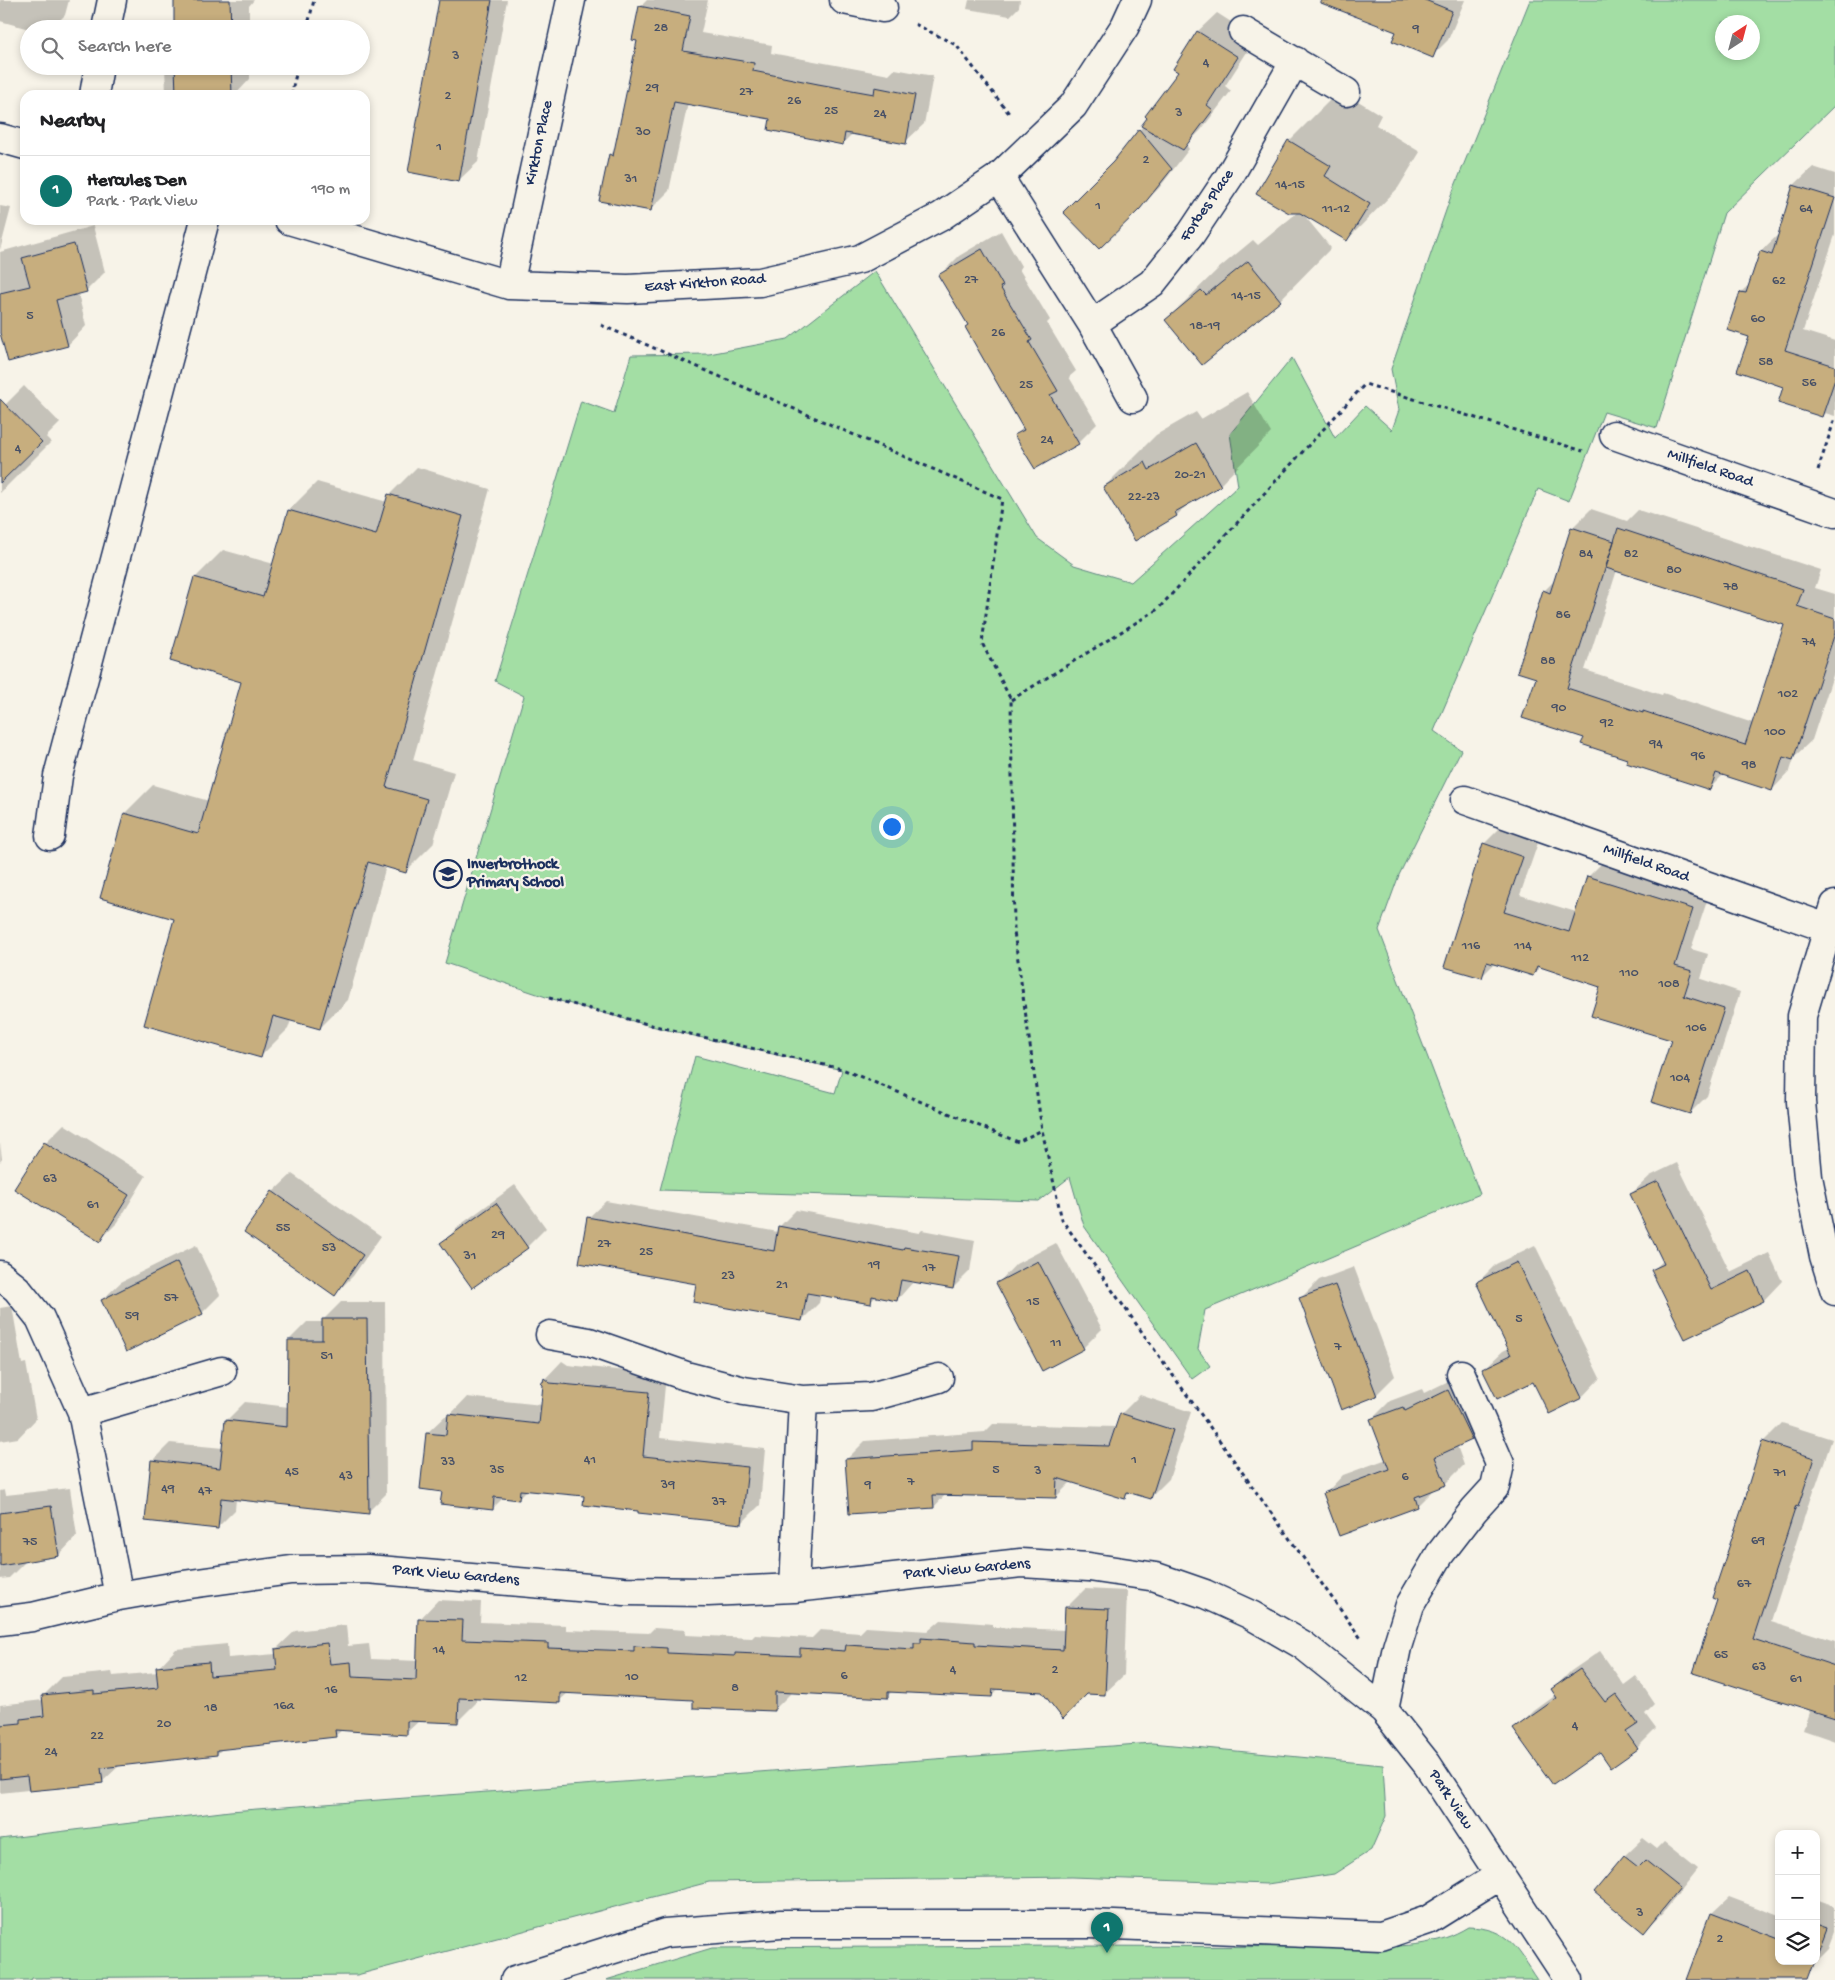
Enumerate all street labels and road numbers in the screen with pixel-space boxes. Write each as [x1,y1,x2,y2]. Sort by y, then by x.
street label: Kirkton Place [522,98,558,187]
street label: Forbes Place [1176,165,1240,247]
street label: East Kirkton Road [644,270,768,298]
street label: Millfield Road [1664,445,1757,493]
street label: Millfield Road [1600,840,1693,888]
street label: Park View Gardens [902,1555,1032,1585]
street label: Park View Gardens [391,1561,521,1591]
street label: Park View [1423,1766,1477,1834]

